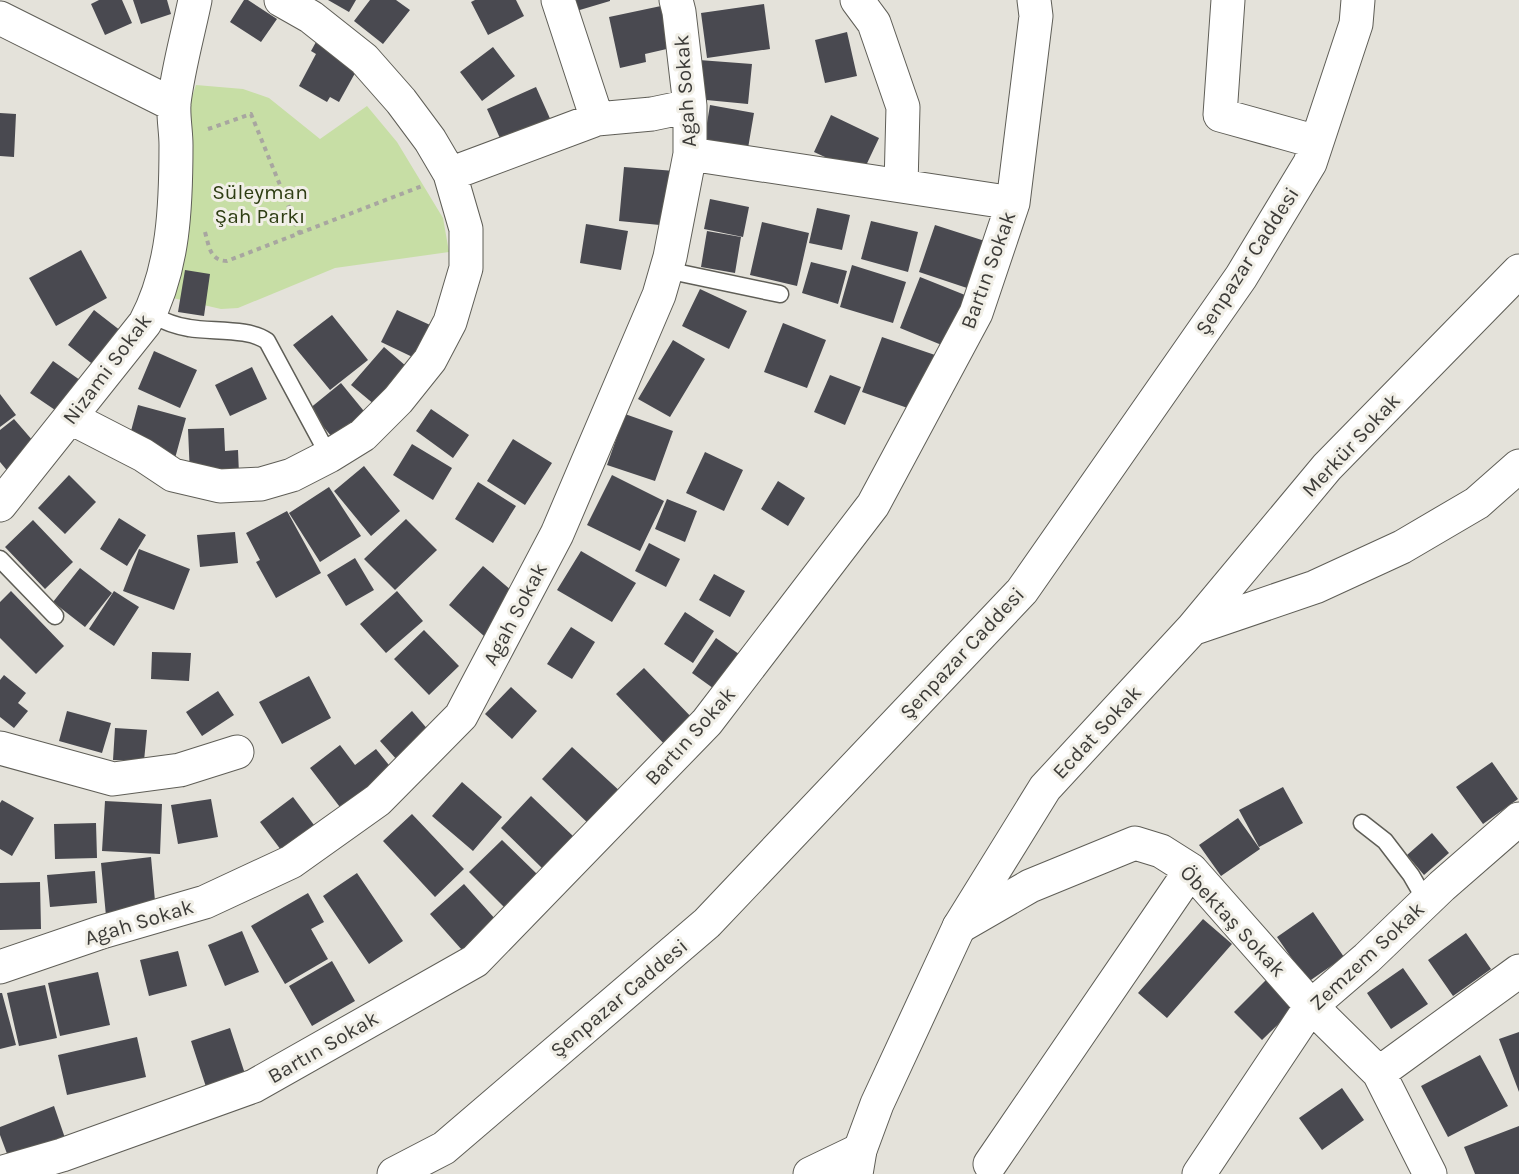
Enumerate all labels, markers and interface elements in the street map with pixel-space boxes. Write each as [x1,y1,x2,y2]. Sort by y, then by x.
street label: Agah Sokak [669,34,701,148]
park label: Süleyman Şah Parkı [212,180,308,228]
street label: Şenpazar Caddesi [1190,183,1304,339]
street label: Bartın Sokak [956,208,1020,332]
street label: Nizami Sokak [58,309,157,429]
street label: Merkür Sokak [1297,388,1405,502]
street label: Agah Sokak [478,559,552,669]
street label: Şenpazar Caddesi [895,582,1029,724]
street label: Ecdat Sokak [1048,680,1146,784]
street label: Bartın Sokak [640,682,740,790]
street label: Öbektaş Sokak [1175,860,1291,982]
street label: Agah Sokak [82,894,196,950]
street label: Zemzem Sokak [1305,897,1429,1015]
street label: Şenpazar Caddesi [546,934,692,1062]
street label: Bartın Sokak [264,1006,383,1088]

